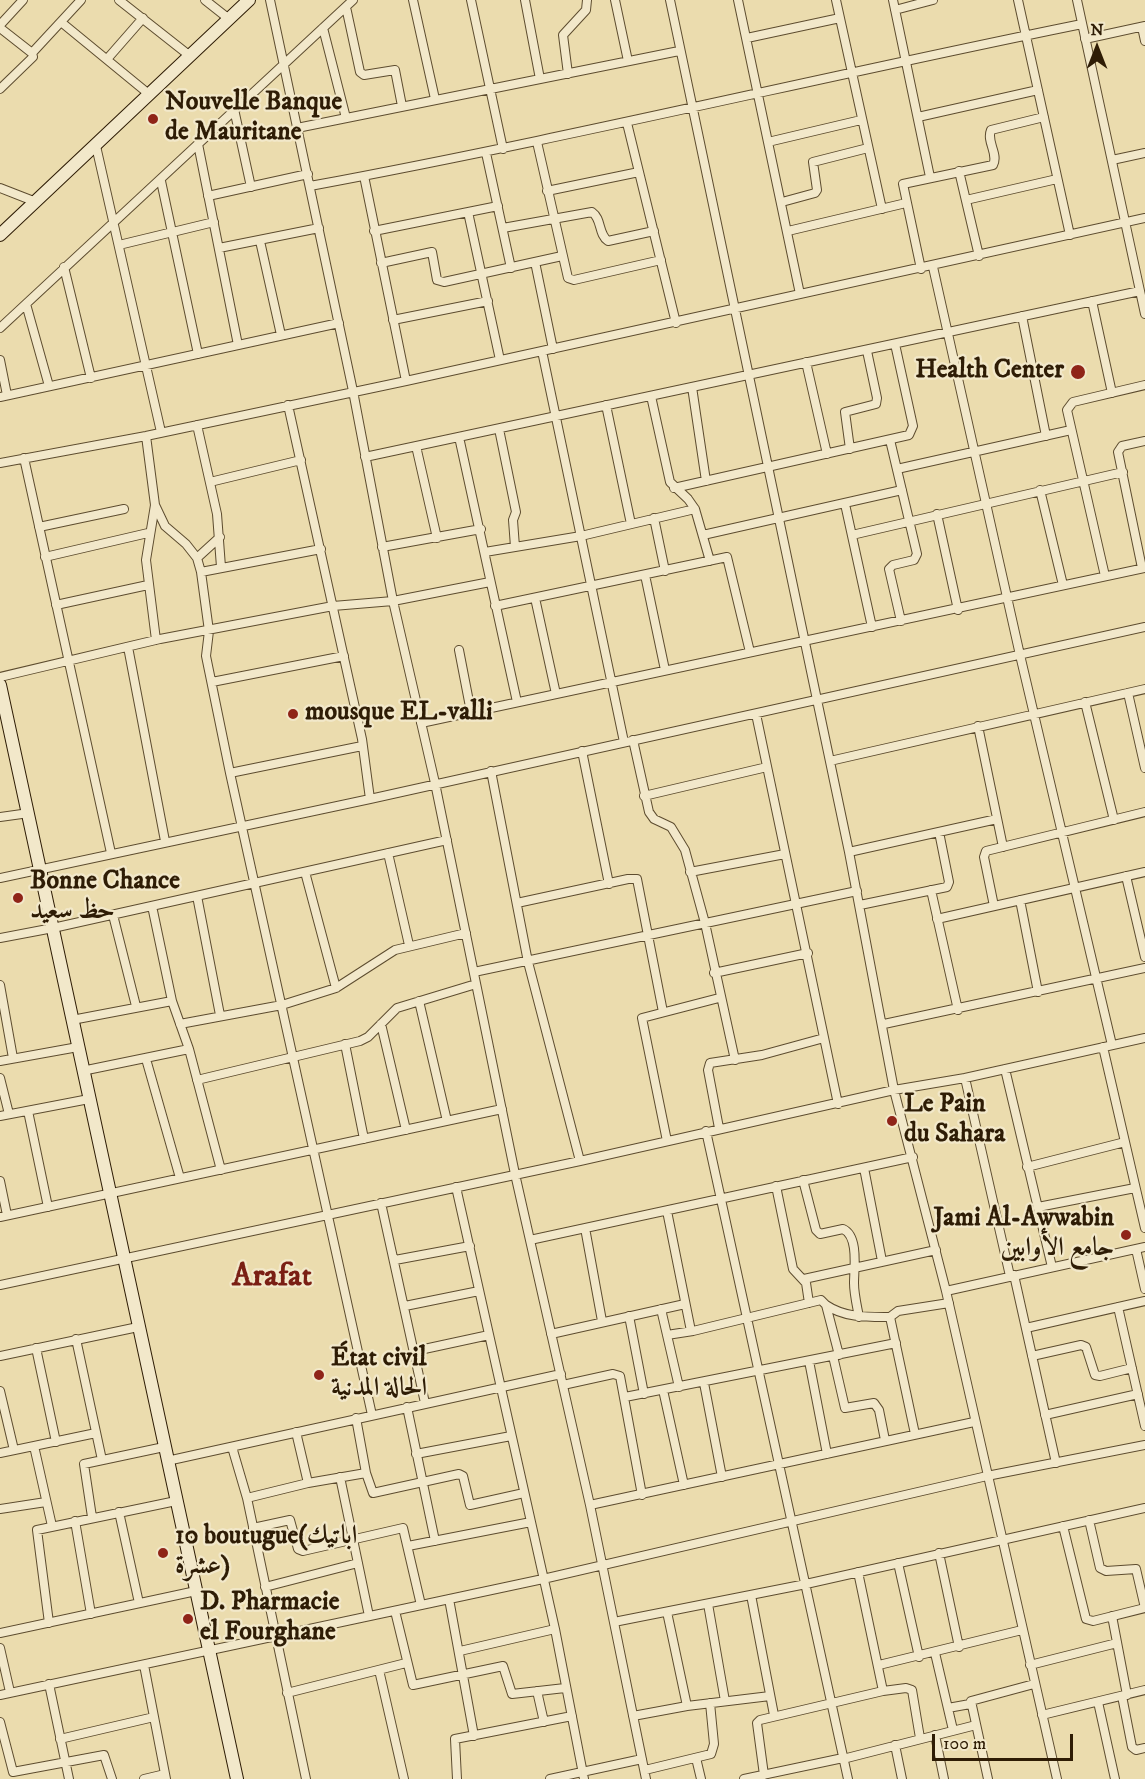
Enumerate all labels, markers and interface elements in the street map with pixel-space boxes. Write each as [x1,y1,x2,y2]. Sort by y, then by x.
north arrow [1067,18,1127,78]
text: N [1090,20,1104,40]
place label: Nouvelle Banque de Mauritane [165,88,342,150]
marker: Nouvelle Banque de Mauritane [146,112,160,126]
place label: Health Center [915,356,1064,388]
marker: Health Center [1069,363,1087,381]
place label: mousque EL-valli [305,698,493,730]
marker: mousque EL-valli [286,707,300,721]
place label: Bonne Chance حظ سعيد [30,867,180,928]
marker: Bonne Chance حظ سعيد [11,891,25,905]
place label: Le Pain du Sahara [904,1090,1005,1152]
marker: Le Pain du Sahara [885,1114,899,1128]
place label: Jami Al-Awwabin جامع الأوابين [934,1204,1114,1266]
marker: Jami Al-Awwabin جامع الأوابين [1119,1228,1133,1242]
district label: Arafat [232,1259,312,1297]
place label: État civil الحالة المدنية [331,1344,427,1406]
marker: État civil الحالة المدنية [312,1368,326,1382]
place label: 10 boutugue(اباتيك عشرة) [175,1522,357,1583]
marker: 10 boutugue(اباتيك عشرة) [156,1546,170,1560]
place label: D. Pharmacie el Fourghane [200,1588,339,1649]
marker: D. Pharmacie el Fourghane [181,1612,195,1626]
scale bar [935,1722,1076,1760]
text: 100 m [943,1733,986,1755]

